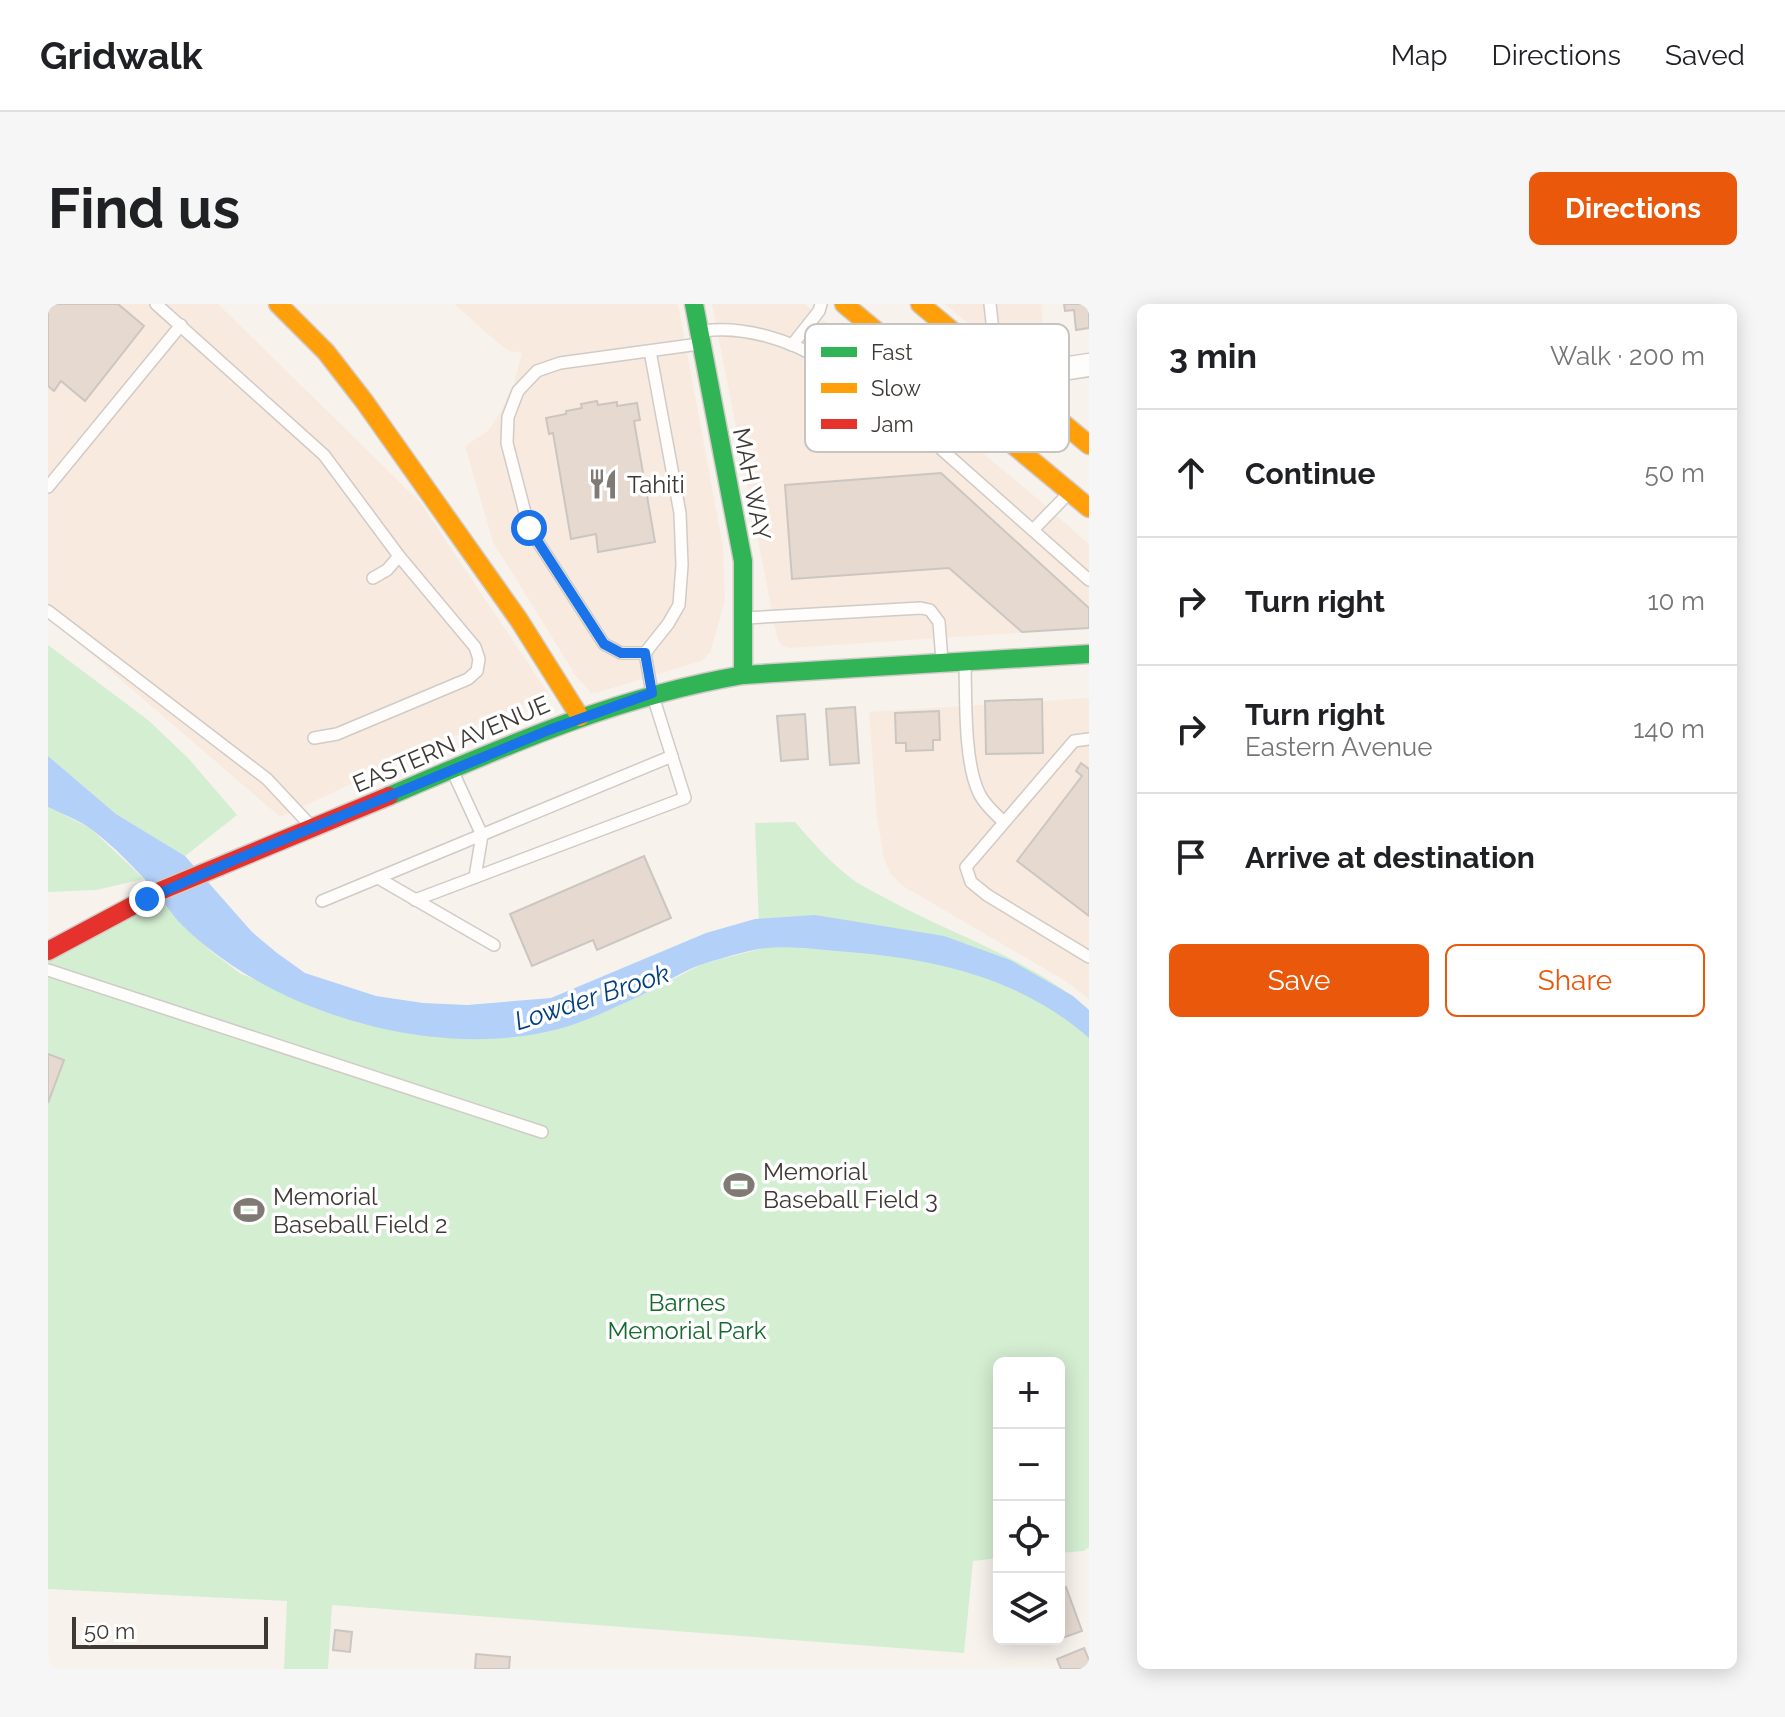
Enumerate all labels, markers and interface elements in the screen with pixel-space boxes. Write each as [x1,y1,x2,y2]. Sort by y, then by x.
text: Gridwalk [40,33,203,78]
text: Map [1391,39,1448,72]
text: Directions [1492,39,1621,72]
text: Saved [1665,39,1745,72]
button: Directions [1529,172,1737,245]
text: Find us [48,175,240,241]
legend [805,324,1069,452]
text: 3 min [1169,336,1257,376]
text: Fast [871,339,913,365]
text: Walk · 200 m [1550,341,1705,371]
text: Slow [871,375,921,401]
text: Jam [871,411,914,437]
street label: MAH WAY [727,425,777,543]
icon: ahead [1169,451,1213,495]
text: Continue [1245,456,1376,491]
text: 50 m [1644,458,1705,488]
restaurant icon: Tahiti [586,467,620,501]
place label: Tahiti [627,470,685,499]
route start [511,510,547,546]
icon: right [1169,579,1213,623]
text: Turn right [1245,584,1385,619]
text: 10 m [1647,586,1705,616]
street label: EASTERN AVENUE [348,689,554,799]
text: Turn right [1245,697,1385,732]
icon: right [1169,707,1213,751]
text: 140 m [1633,714,1705,744]
text: Eastern Avenue [1245,732,1433,762]
icon: arrive [1169,835,1213,879]
text: Arrive at destination [1245,840,1535,875]
route end [129,881,165,917]
button: Save [1169,944,1429,1017]
button: Share [1445,944,1705,1017]
water label: Lowder Brook [511,958,673,1036]
place label: Memorial Baseball Field 3 [763,1157,938,1214]
sports icon: Memorial Baseball Field 3 [722,1168,756,1202]
place label: Memorial Baseball Field 2 [273,1182,448,1239]
sports icon: Memorial Baseball Field 2 [232,1193,266,1227]
park label: Barnes Memorial Park [608,1288,767,1345]
map controls [993,1357,1065,1645]
button: + [993,1357,1065,1429]
button: − [993,1429,1065,1501]
button: locate [993,1501,1065,1573]
button: layers [993,1573,1065,1645]
scale bar [72,1613,268,1649]
text: 50 m [84,1618,135,1644]

